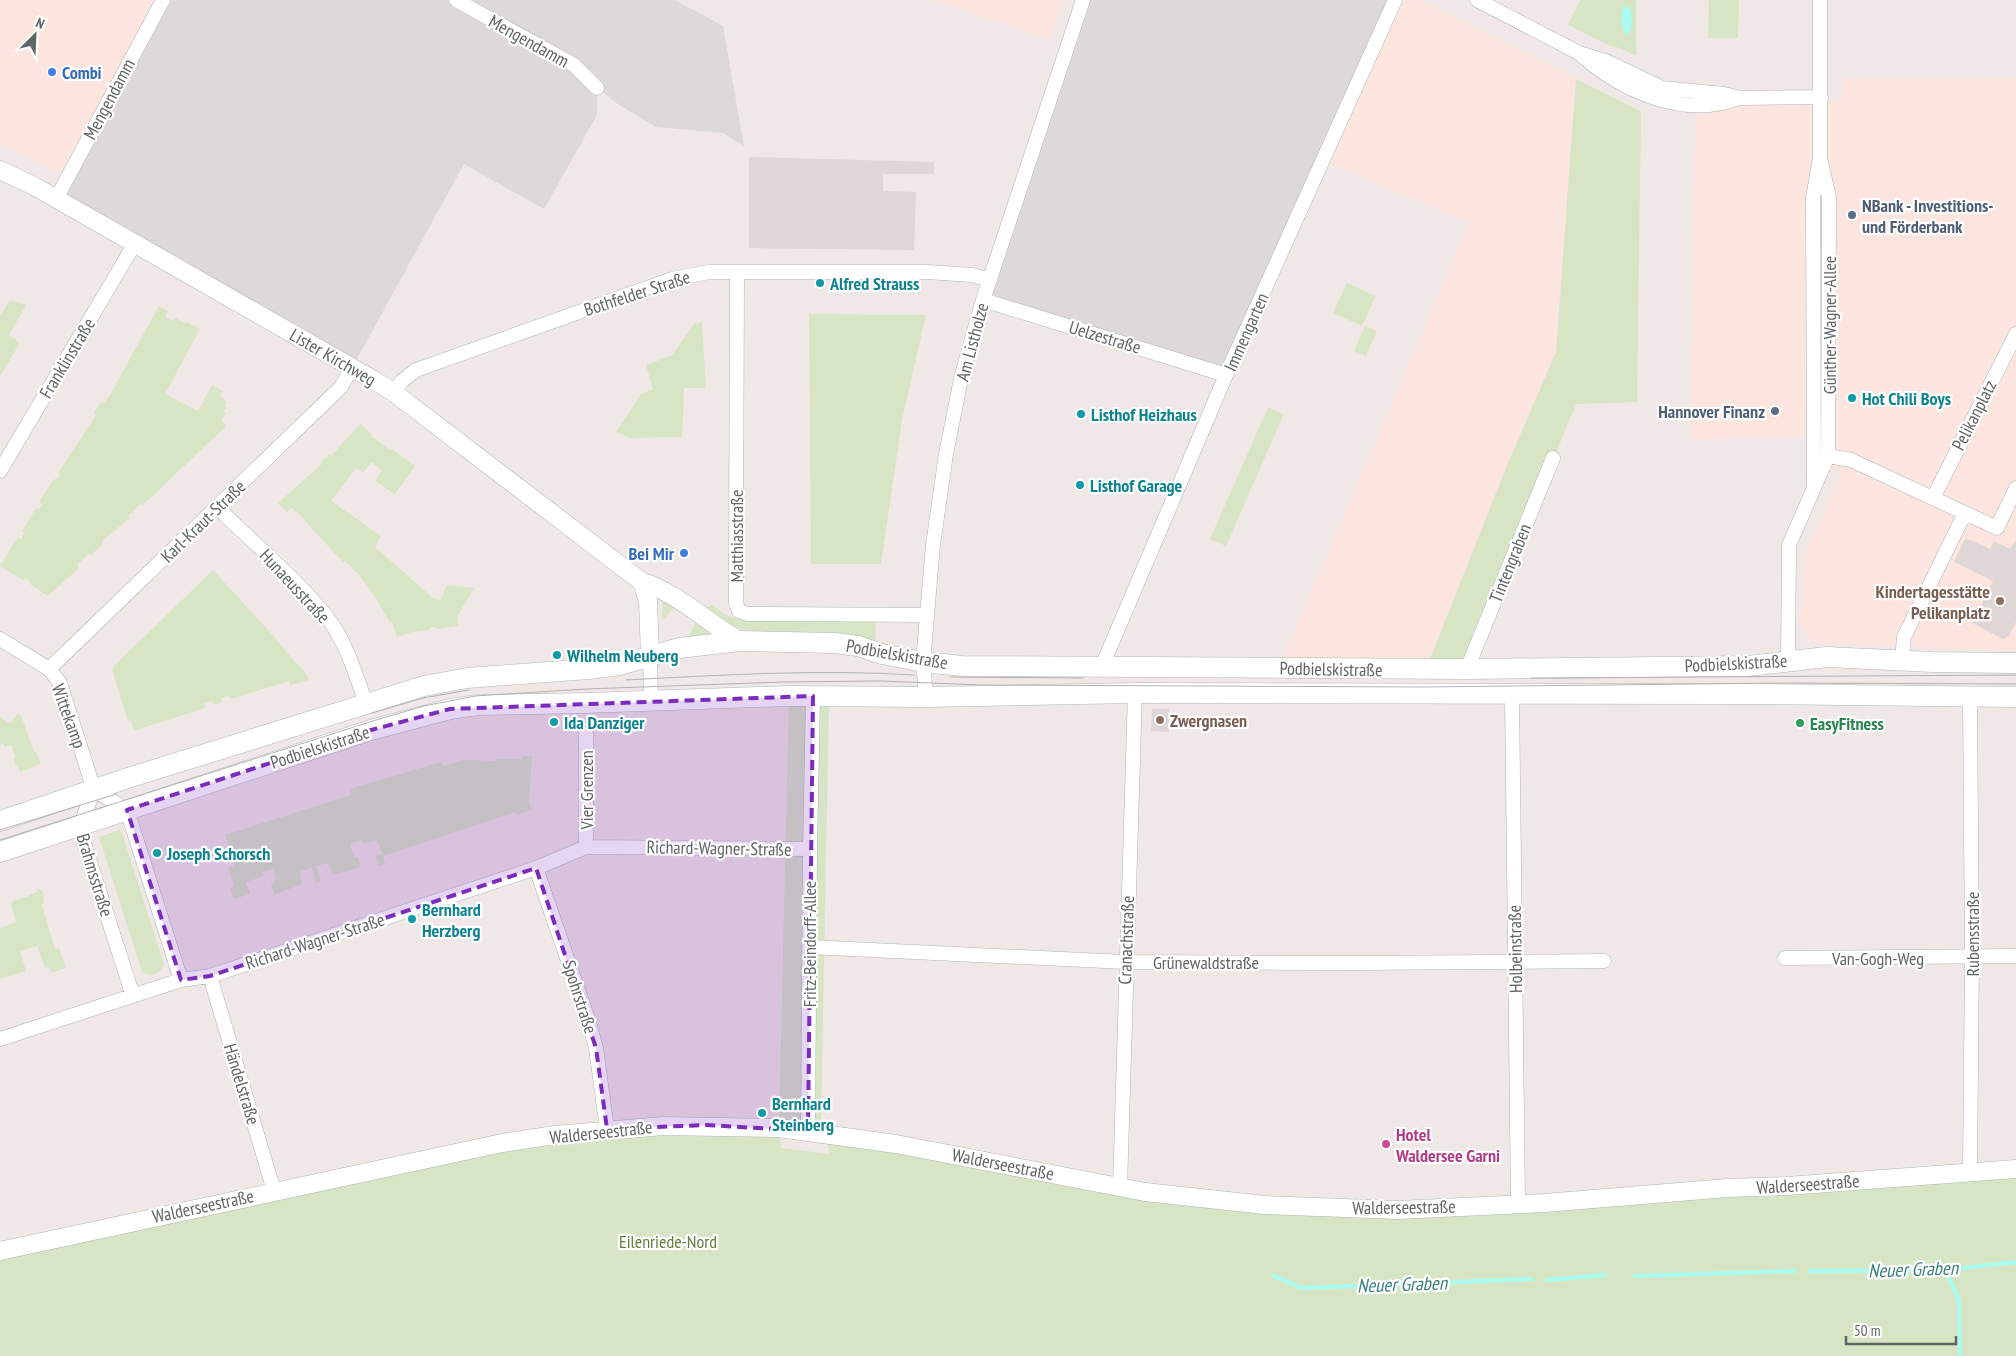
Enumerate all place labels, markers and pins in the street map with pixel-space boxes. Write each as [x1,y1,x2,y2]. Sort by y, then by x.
place label: Combi [62,61,102,84]
marker: Combi [46,66,58,78]
place label: NBank - Investitions- und Förderbank [1862,194,1994,238]
marker: NBank - Investitions- und Förderbank [1846,209,1858,221]
place label: Alfred Strauss [829,272,919,295]
marker: Alfred Strauss [814,277,826,289]
place label: Hot Chili Boys [1862,387,1951,410]
marker: Hot Chili Boys [1846,392,1858,404]
place label: Hannover Finanz [1658,400,1765,423]
place label: Listhof Heizhaus [1091,403,1197,426]
marker: Hannover Finanz [1769,405,1781,417]
marker: Listhof Heizhaus [1075,408,1087,420]
place label: Listhof Garage [1090,474,1183,497]
marker: Listhof Garage [1074,479,1086,491]
place label: Bei Mir [628,542,675,565]
marker: Bei Mir [678,547,690,559]
place label: Kindertagesstätte Pelikanplatz [1875,580,1990,624]
marker: Kindertagesstätte Pelikanplatz [1994,595,2006,607]
place label: Wilhelm Neuberg [566,644,679,667]
marker: Wilhelm Neuberg [551,649,563,661]
place label: Zwergnasen [1170,709,1247,732]
place label: Ida Danziger [564,711,645,734]
place label: EasyFitness [1810,712,1884,735]
marker: Zwergnasen [1154,714,1166,726]
marker: Ida Danziger [548,716,560,728]
marker: EasyFitness [1794,717,1806,729]
place label: Joseph Schorsch [166,842,270,865]
marker: Joseph Schorsch [151,847,163,859]
place label: Bernhard Herzberg [422,898,481,942]
marker: Bernhard Herzberg [406,913,418,925]
place label: Bernhard Steinberg [772,1092,834,1136]
marker: Bernhard Steinberg [756,1107,768,1119]
place label: Hotel Waldersee Garni [1395,1123,1500,1167]
marker: Hotel Waldersee Garni [1380,1138,1392,1150]

